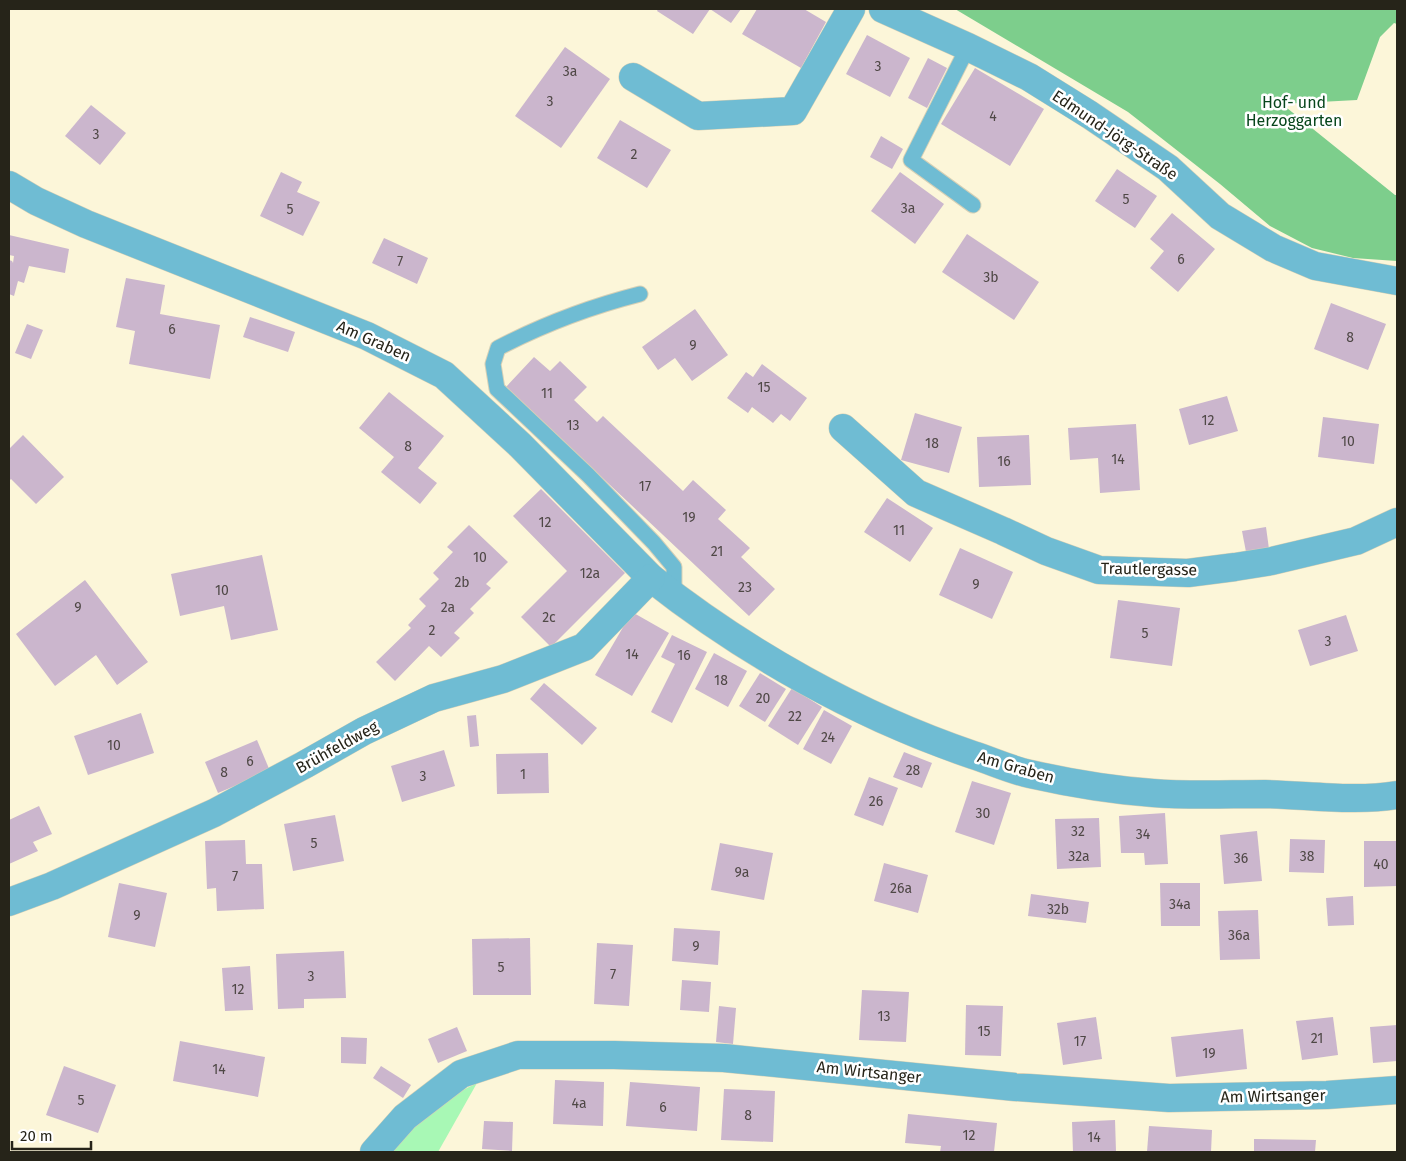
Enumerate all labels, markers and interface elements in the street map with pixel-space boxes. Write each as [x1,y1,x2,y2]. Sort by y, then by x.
house number: 3 [875,58,882,75]
house number: 3a [563,63,577,80]
street label: Edmund-Jörg-Straße [1049,86,1181,184]
house number: 3 [547,93,554,110]
park label: Hof- und Herzoggarten [1246,93,1342,130]
house number: 4 [989,108,997,125]
house number: 3 [93,126,100,143]
house number: 2 [631,146,638,163]
house number: 5 [1122,191,1130,208]
house number: 3a [901,200,915,217]
house number: 5 [286,201,294,218]
house number: 6 [1177,251,1185,268]
house number: 7 [397,253,403,270]
house number: 3b [983,269,999,286]
street label: Am Graben [334,316,414,366]
house number: 6 [168,321,176,338]
house number: 8 [1346,329,1354,346]
house number: 9 [689,337,697,354]
house number: 15 [757,379,771,396]
house number: 11 [541,385,553,402]
house number: 12 [1202,412,1215,429]
house number: 13 [566,417,580,434]
house number: 10 [1341,433,1355,450]
house number: 18 [925,435,939,452]
house number: 8 [404,438,412,455]
house number: 14 [1111,451,1125,468]
house number: 16 [997,453,1011,470]
house number: 17 [639,478,651,495]
house number: 19 [682,509,696,526]
house number: 12 [539,514,552,531]
house number: 11 [893,522,905,539]
house number: 21 [711,543,723,560]
house number: 10 [473,549,487,566]
street label: Trautlergasse [1101,559,1197,579]
house number: 12a [580,565,600,582]
house number: 2b [454,574,470,591]
house number: 9 [972,576,980,593]
house number: 23 [738,579,752,596]
house number: 10 [215,582,229,599]
house number: 9 [74,599,82,616]
house number: 2a [441,599,455,616]
house number: 2c [542,609,556,626]
house number: 2 [429,622,436,639]
house number: 5 [1141,625,1149,642]
house number: 3 [1325,633,1332,650]
house number: 14 [625,646,639,663]
house number: 16 [677,647,691,664]
house number: 18 [714,672,728,689]
house number: 20 [756,690,771,707]
house number: 22 [788,708,802,725]
street label: Brühfeldweg [293,716,382,777]
house number: 24 [821,729,836,746]
house number: 10 [107,737,121,754]
street label: Am Graben [975,747,1057,787]
house number: 6 [246,753,254,770]
house number: 28 [906,762,921,779]
house number: 8 [220,764,228,781]
house number: 1 [520,766,526,783]
house number: 3 [420,768,427,785]
house number: 26 [869,793,883,810]
house number: 30 [976,805,991,822]
house number: 32 [1071,823,1085,840]
house number: 34 [1136,826,1151,843]
house number: 5 [310,835,318,852]
house number: 32a [1068,848,1090,865]
house number: 38 [1300,848,1315,865]
house number: 36 [1234,850,1248,867]
house number: 40 [1373,856,1389,873]
house number: 9a [735,864,749,881]
house number: 7 [232,868,238,885]
house number: 26a [890,880,912,897]
house number: 34a [1169,896,1191,913]
house number: 32b [1047,901,1069,918]
house number: 9 [133,907,141,924]
house number: 36a [1228,927,1250,944]
house number: 9 [692,938,700,955]
house number: 5 [497,959,505,976]
house number: 7 [610,966,616,983]
house number: 3 [308,968,315,985]
house number: 12 [232,981,245,998]
house number: 13 [877,1008,891,1025]
house number: 15 [977,1023,991,1040]
house number: 21 [1311,1030,1323,1047]
house number: 17 [1074,1033,1086,1050]
house number: 19 [1202,1045,1216,1062]
street label: Am Wirtsanger [816,1057,923,1087]
house number: 14 [212,1061,226,1078]
street label: Am Wirtsanger [1220,1086,1327,1106]
house number: 5 [77,1092,85,1109]
house number: 4a [571,1095,587,1112]
house number: 6 [659,1099,667,1116]
house number: 8 [744,1107,752,1124]
scale bar [12,1118,91,1150]
text: 20 m [20,1127,53,1145]
house number: 12 [963,1127,976,1144]
house number: 14 [1087,1129,1101,1146]

